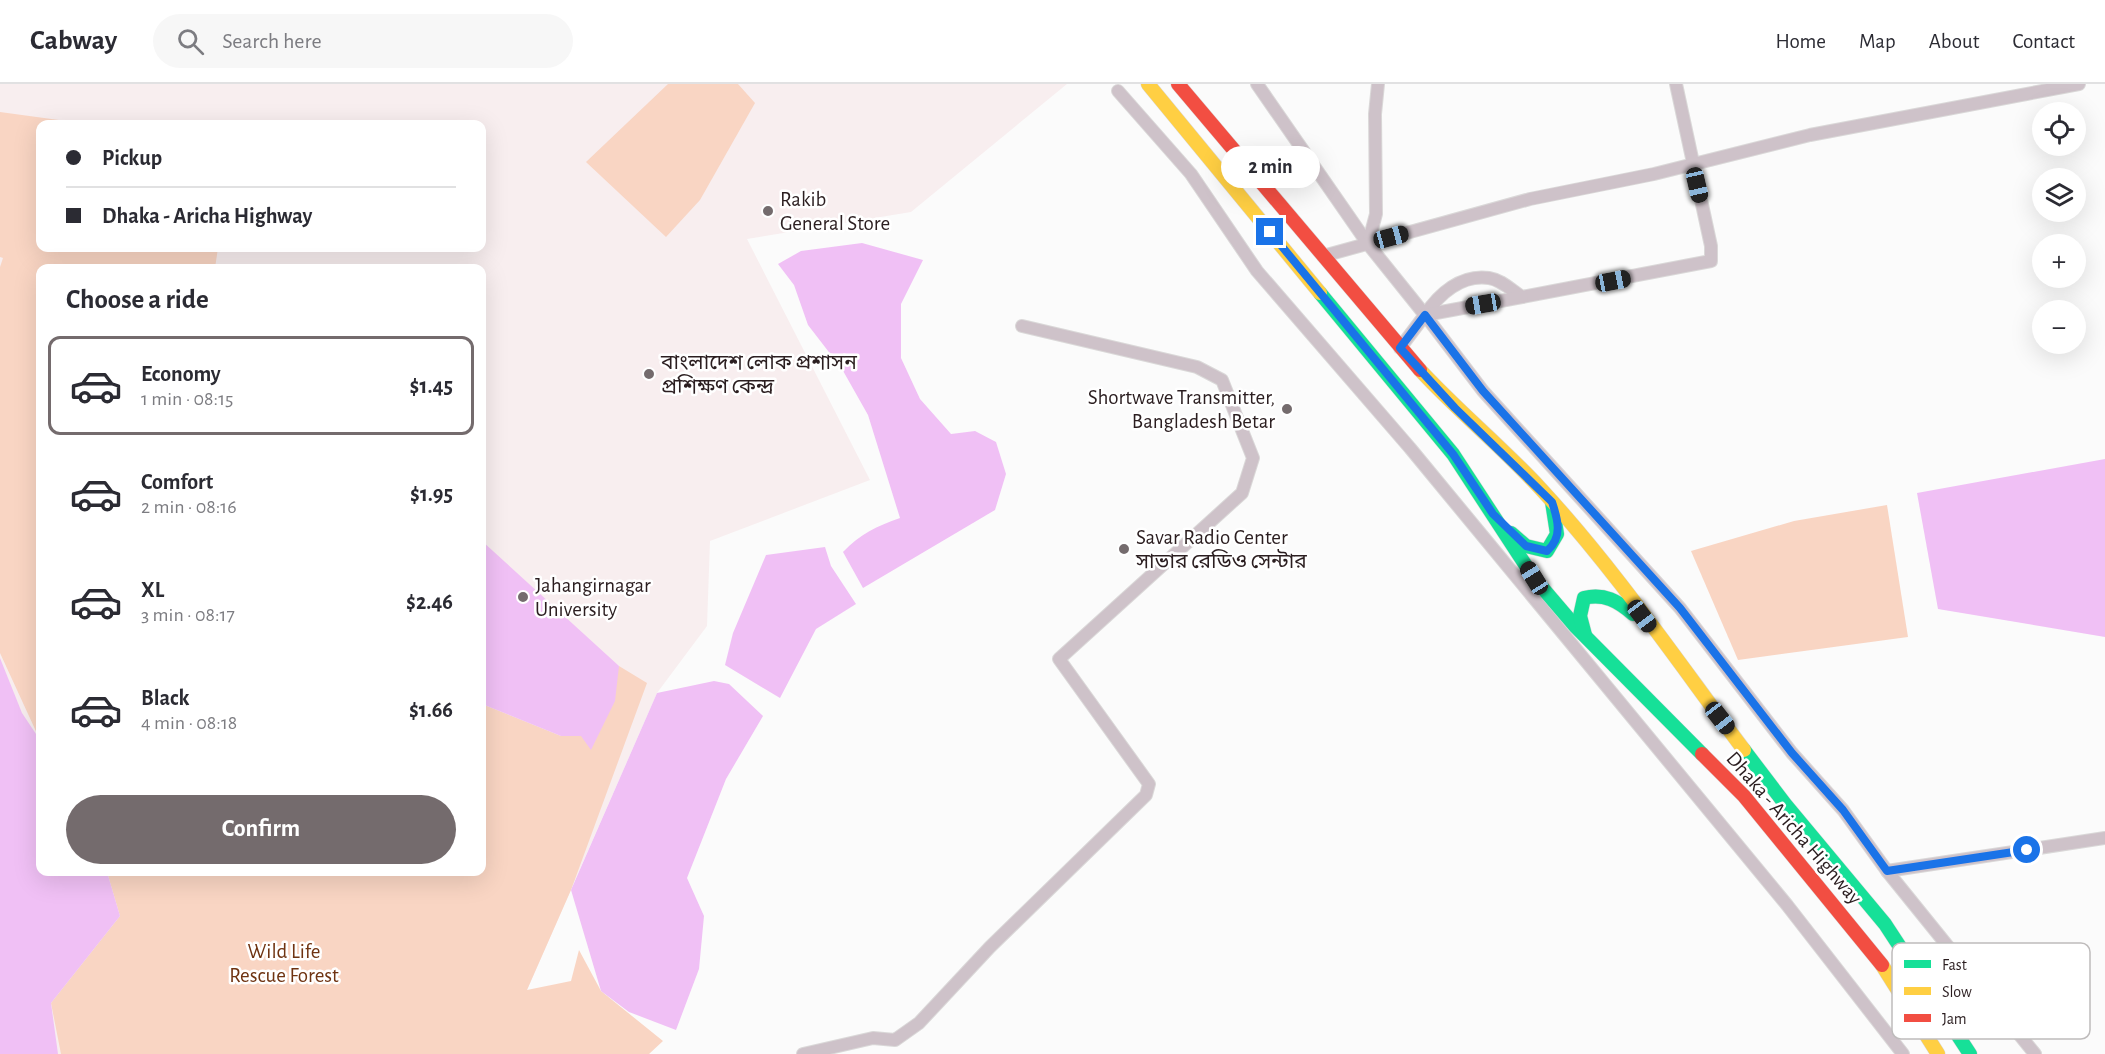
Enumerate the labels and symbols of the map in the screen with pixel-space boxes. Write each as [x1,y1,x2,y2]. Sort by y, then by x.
callout: 2 min [1220,145,1320,187]
car [1684,165,1710,205]
place label: Rakib General Store [780,189,890,234]
marker: Rakib General Store [761,204,775,218]
route end [1256,218,1283,245]
car [1371,224,1411,250]
car [1594,269,1632,293]
car [1464,292,1502,316]
place label: বাংলাদেশ লোক প্রশাসন প্রশিক্ষণ কেন্দ্র [660,352,857,397]
marker: বাংলাদেশ লোক প্রশাসন প্রশিক্ষণ কেন্দ্র [642,367,656,381]
place label: Shortwave Transmitter, Bangladesh Betar [1088,387,1275,432]
marker: Shortwave Transmitter, Bangladesh Betar [1280,402,1294,416]
place label: Savar Radio Center সাভার রেডিও সেন্টার [1135,527,1307,572]
marker: Savar Radio Center সাভার রেডিও সেন্টার [1117,542,1131,556]
car [1517,558,1551,598]
place label: Jahangirnagar University [535,575,651,620]
marker: Jahangirnagar University [516,590,530,604]
car [1624,596,1660,636]
car [1702,698,1738,738]
street label: Dhaka - Aricha Highway [1722,748,1866,908]
route start [2013,836,2040,863]
park label: Wild Life Rescue Forest [229,941,339,986]
legend [1892,943,2090,1039]
text: Fast [1942,957,1967,973]
text: Slow [1942,984,1972,1000]
text: Jam [1942,1011,1967,1027]

